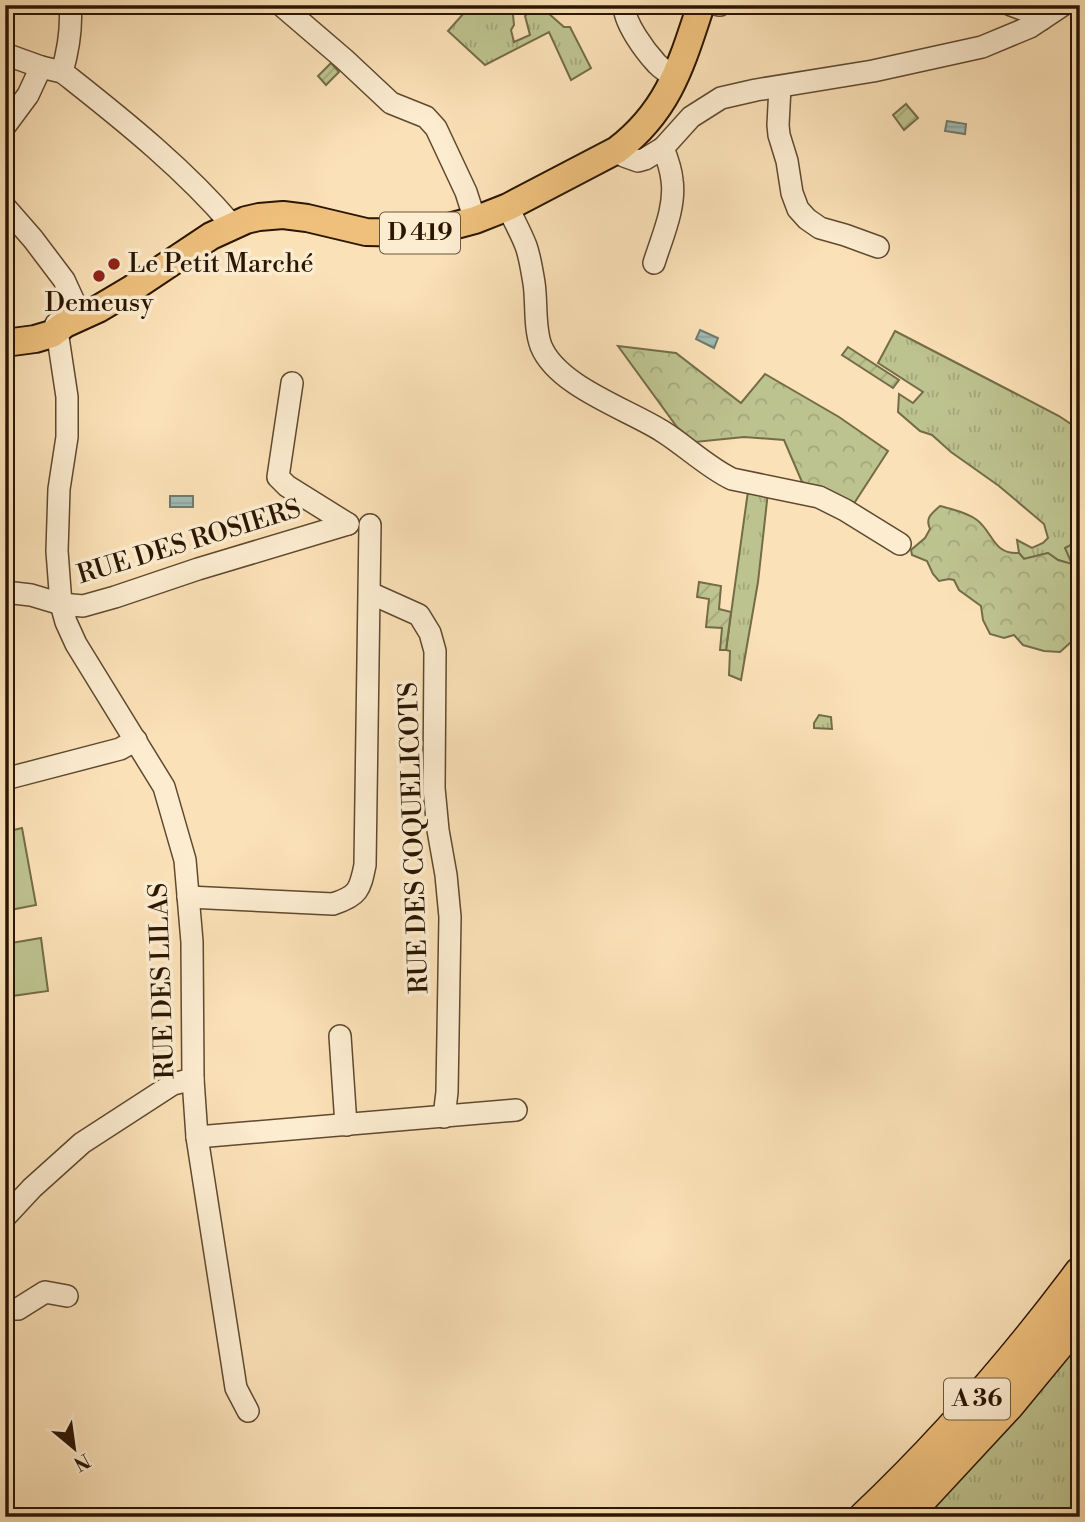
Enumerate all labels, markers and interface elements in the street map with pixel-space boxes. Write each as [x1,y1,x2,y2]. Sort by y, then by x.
road number: D 419 [380,212,460,254]
place label: Le Petit Marché [128,248,314,280]
marker: Le Petit Marché [106,256,122,272]
marker: Demeusy [91,268,107,284]
place label: Demeusy [45,287,154,319]
street label: RUE DES ROSIERS [73,493,305,591]
street label: RUE DES COQUELICOTS [393,682,435,994]
street label: RUE DES LILAS [143,882,181,1080]
road number: A 36 [944,1378,1010,1420]
north arrow [38,1414,108,1484]
text: N [69,1448,94,1476]

